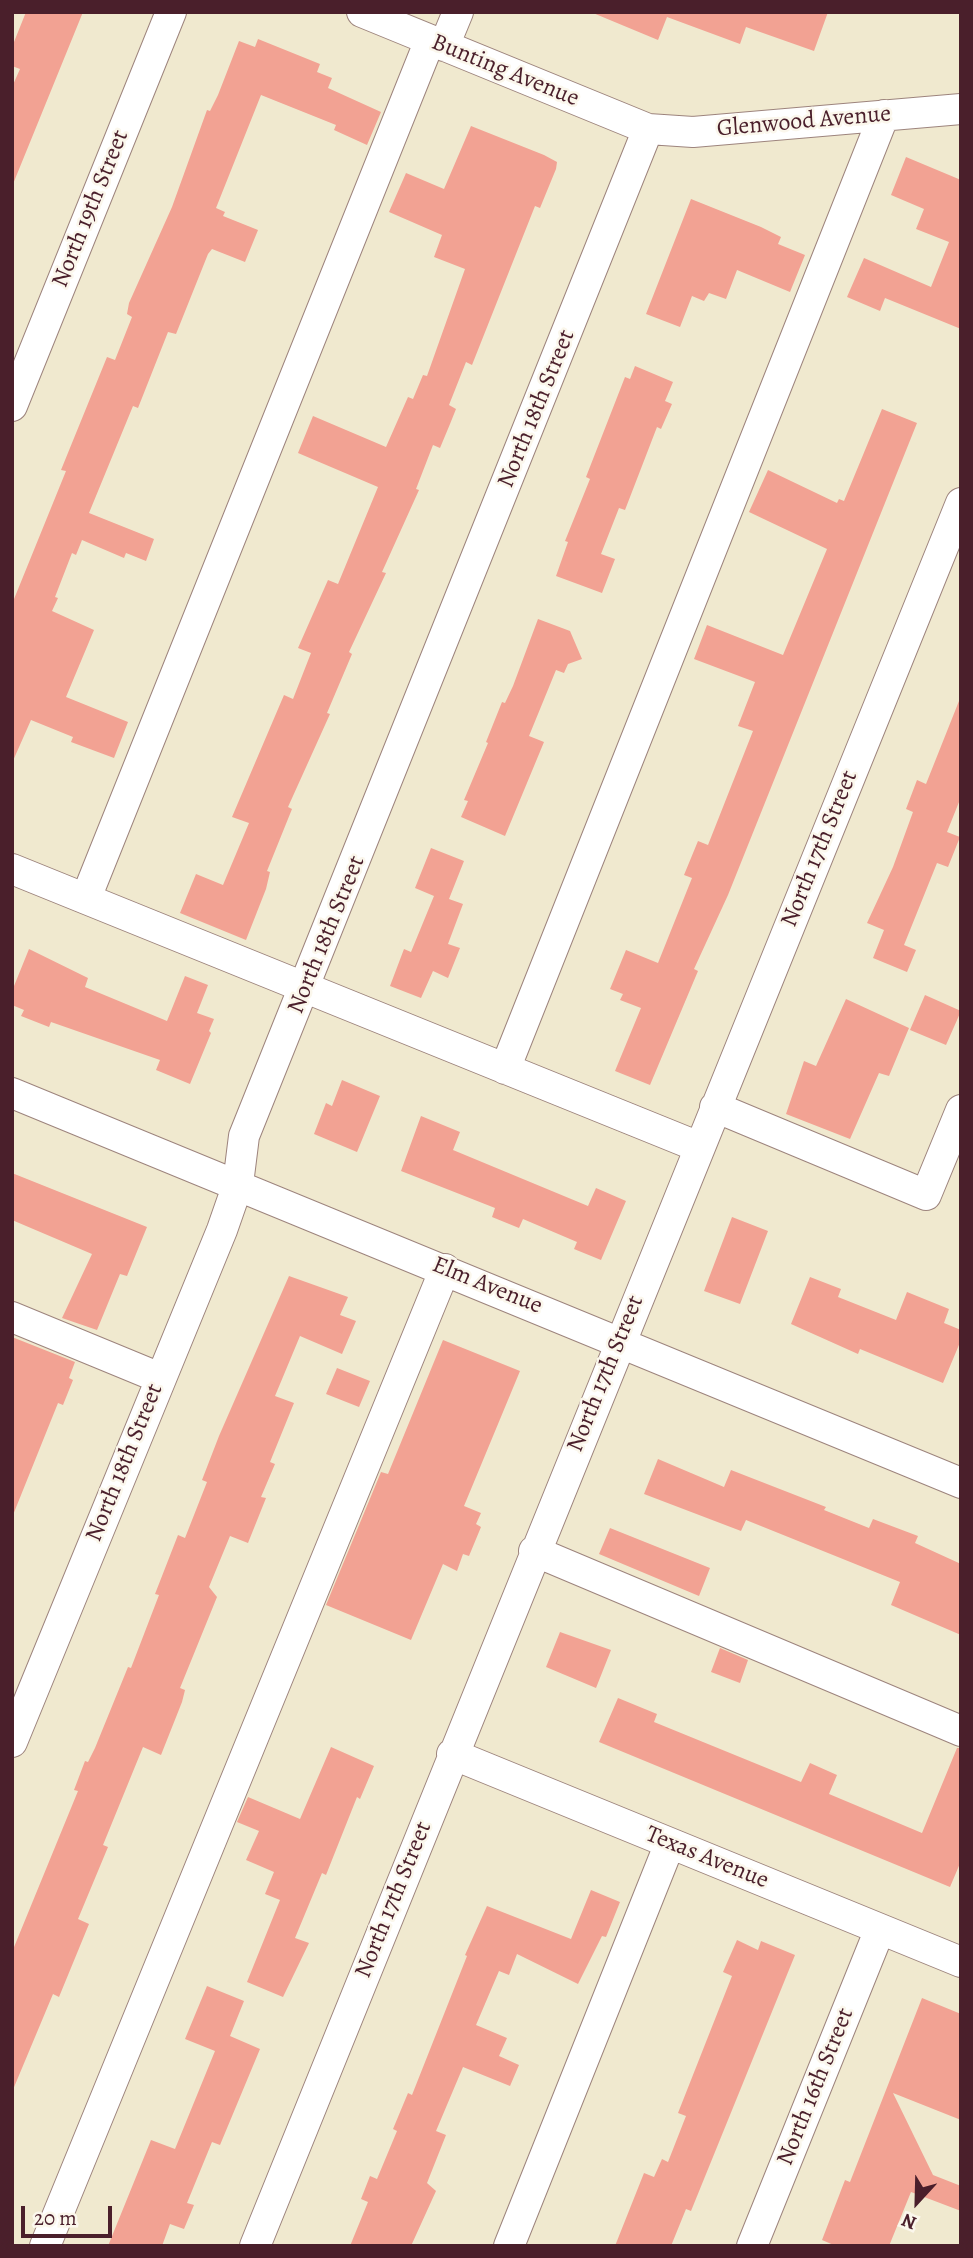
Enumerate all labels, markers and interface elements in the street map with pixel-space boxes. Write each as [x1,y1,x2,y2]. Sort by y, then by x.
street label: Bunting Avenue [427,28,583,114]
street label: Glenwood Avenue [716,100,892,144]
street label: North 19th Street [46,126,136,292]
street label: North 18th Street [492,326,582,492]
street label: North 17th Street [776,767,864,931]
street label: North 18th Street [282,852,372,1018]
street label: Elm Avenue [428,1251,546,1321]
street label: North 17th Street [562,1292,650,1456]
street label: North 18th Street [80,1380,170,1546]
street label: North 17th Street [350,1818,438,1982]
street label: Texas Avenue [641,1820,773,1896]
street label: North 16th Street [771,2004,861,2170]
north arrow [882,2167,952,2237]
scale bar [24,2192,116,2236]
text: 20 m [34,2204,77,2232]
text: N [898,2207,920,2236]

